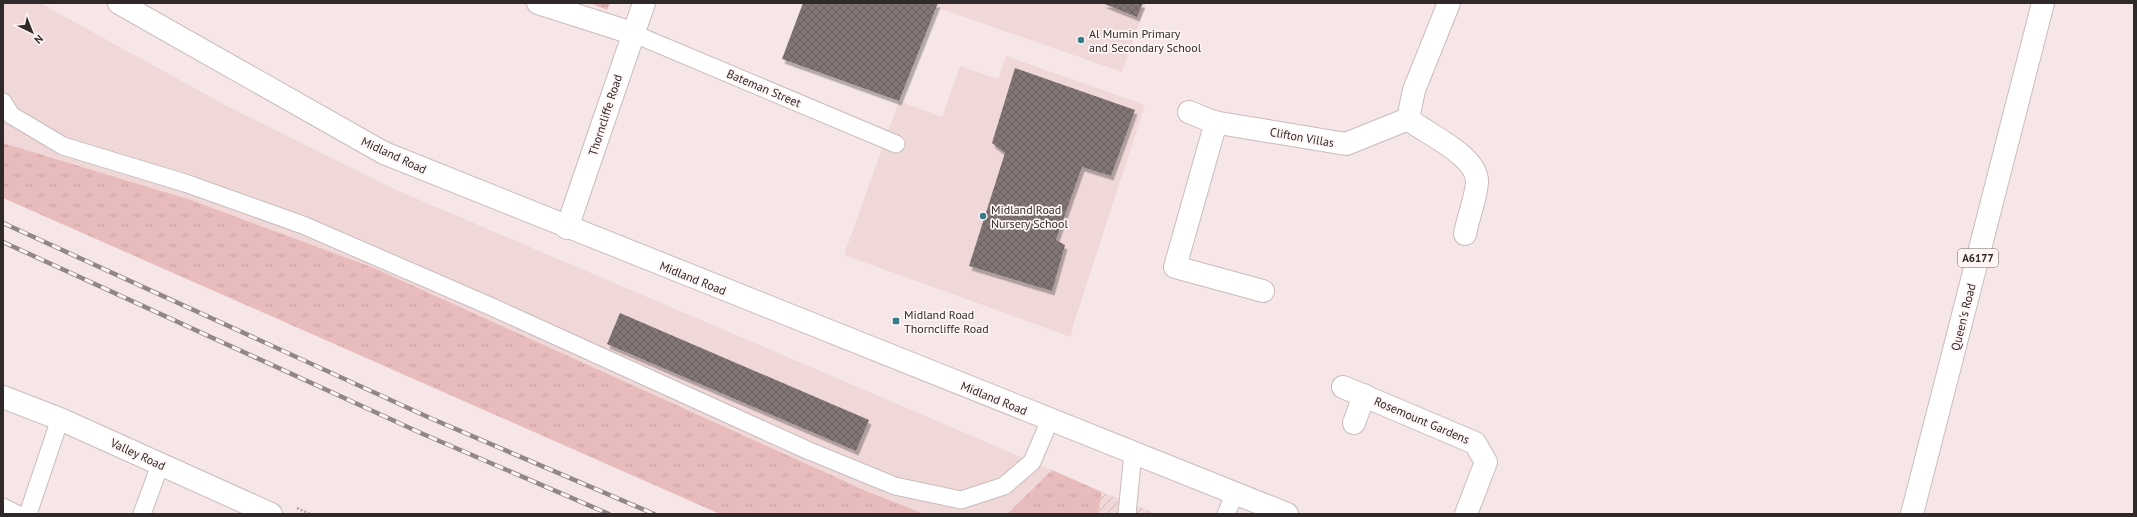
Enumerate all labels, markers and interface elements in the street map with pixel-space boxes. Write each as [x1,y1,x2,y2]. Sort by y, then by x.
north arrow [12,12,52,52]
place label: Al Mumin Primary and Secondary School [1089,26,1202,55]
text: N [31,32,46,47]
marker: Al Mumin Primary and Secondary School [1076,35,1086,45]
street label: Bateman Street [725,66,803,110]
street label: Thorncliffe Road [585,72,625,158]
street label: Clifton Villas [1269,124,1335,150]
street label: Midland Road [359,133,429,177]
place label: Midland Road Nursery School [991,202,1068,231]
marker: Midland Road Nursery School [978,211,988,221]
road number: A6177 [1958,249,1998,267]
street label: Midland Road [658,258,728,298]
street label: Queen's Road [1947,282,1979,352]
place label: Midland Road Thorncliffe Road [904,307,989,336]
marker: Midland Road Thorncliffe Road [891,316,901,326]
street label: Midland Road [959,378,1029,418]
street label: Rosemount Gardens [1372,393,1472,447]
street label: Valley Road [107,434,168,473]

